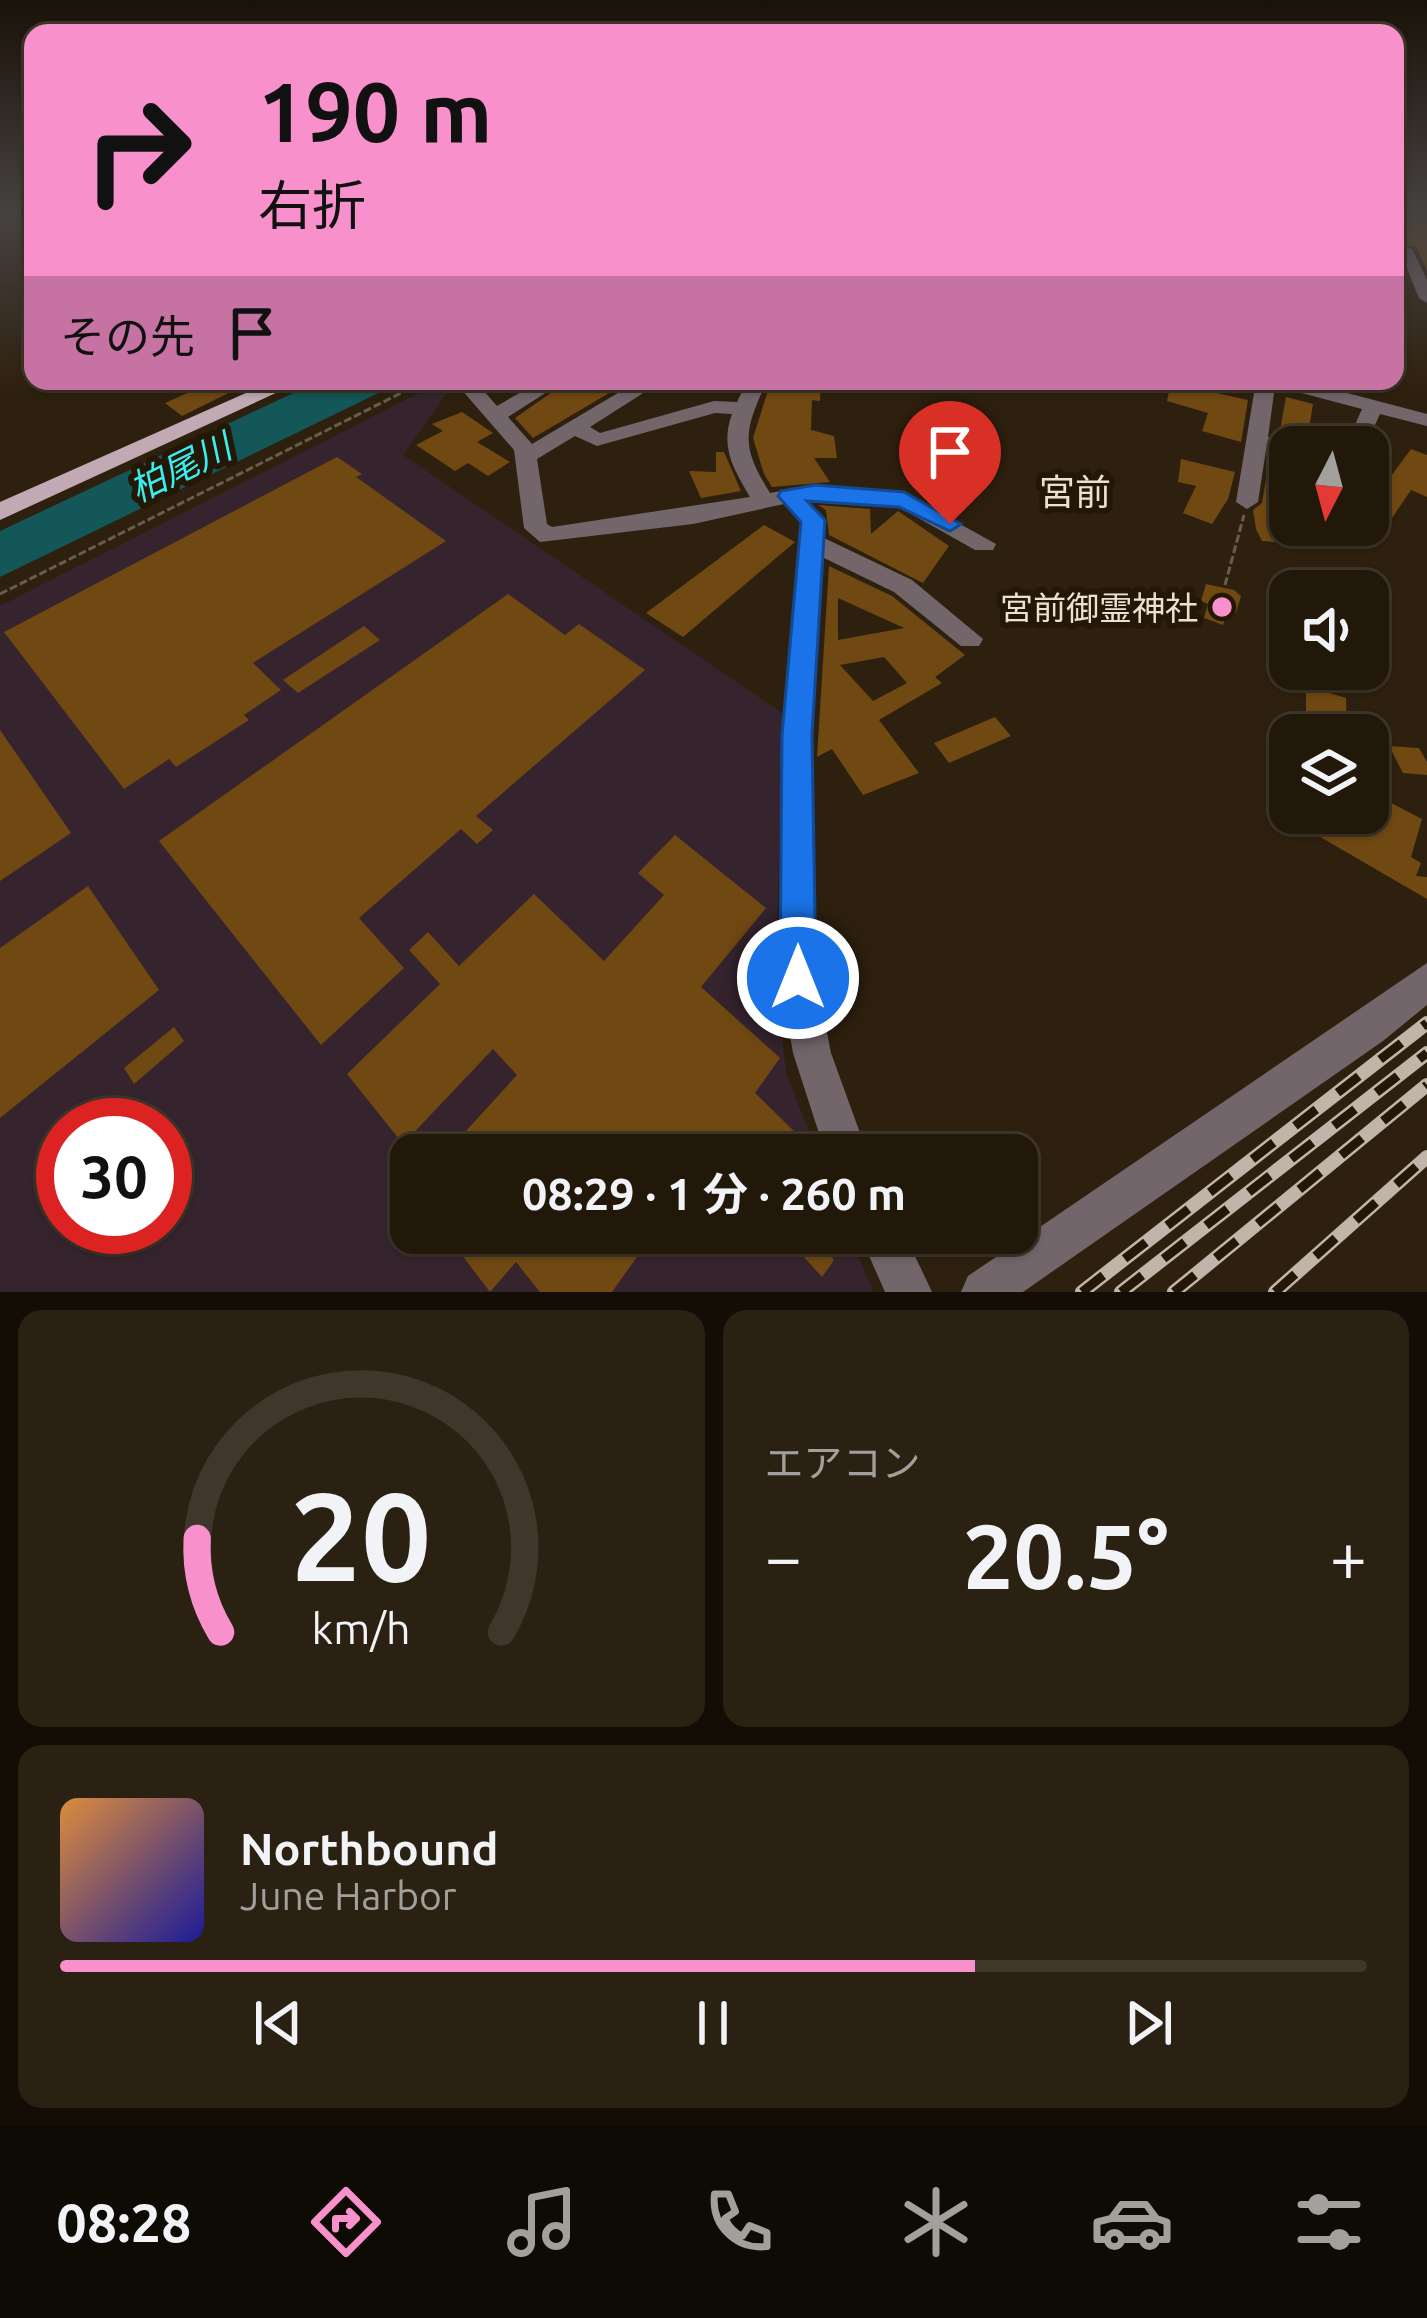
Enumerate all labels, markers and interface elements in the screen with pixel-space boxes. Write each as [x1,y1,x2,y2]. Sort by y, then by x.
text: 190 m [258,64,492,158]
icon: right [60,72,216,228]
text: 右折 [258,175,366,235]
icon: arrive [219,300,285,366]
text: その先 [60,311,195,362]
pin [899,401,1001,524]
icon: arrive [917,419,983,485]
water label: 柏尾川 [122,423,241,509]
north arrow [1269,426,1389,546]
map controls [1269,426,1389,834]
district label: 宮前 [1039,471,1111,512]
button: sound [1269,570,1389,690]
place label: 宮前御霊神社 [1000,589,1198,626]
marker: 宮前御霊神社 [1209,594,1235,620]
button: layers [1269,714,1389,834]
position arrow [735,915,861,1041]
speed limit sign: 30 [36,1098,192,1254]
text: 08:29 · 1 分 · 260 m [522,1168,906,1219]
text: エアコン [765,1441,921,1484]
text: 20 [291,1465,432,1605]
text: 20.5° [963,1505,1169,1606]
text: − [765,1519,802,1593]
text: + [1330,1519,1367,1593]
text: km/h [312,1603,411,1651]
text: Northbound [240,1823,499,1874]
text: June Harbor [240,1874,457,1917]
icon: previous [245,1990,311,2056]
icon: pause [680,1990,746,2056]
icon: next [1116,1990,1182,2056]
icon: directions [304,2180,388,2264]
icon: music [500,2180,584,2264]
icon: phone [697,2180,781,2264]
icon: climate [894,2180,978,2264]
icon: car [1090,2180,1174,2264]
icon: filters [1287,2180,1371,2264]
text: 08:28 [56,2192,191,2252]

